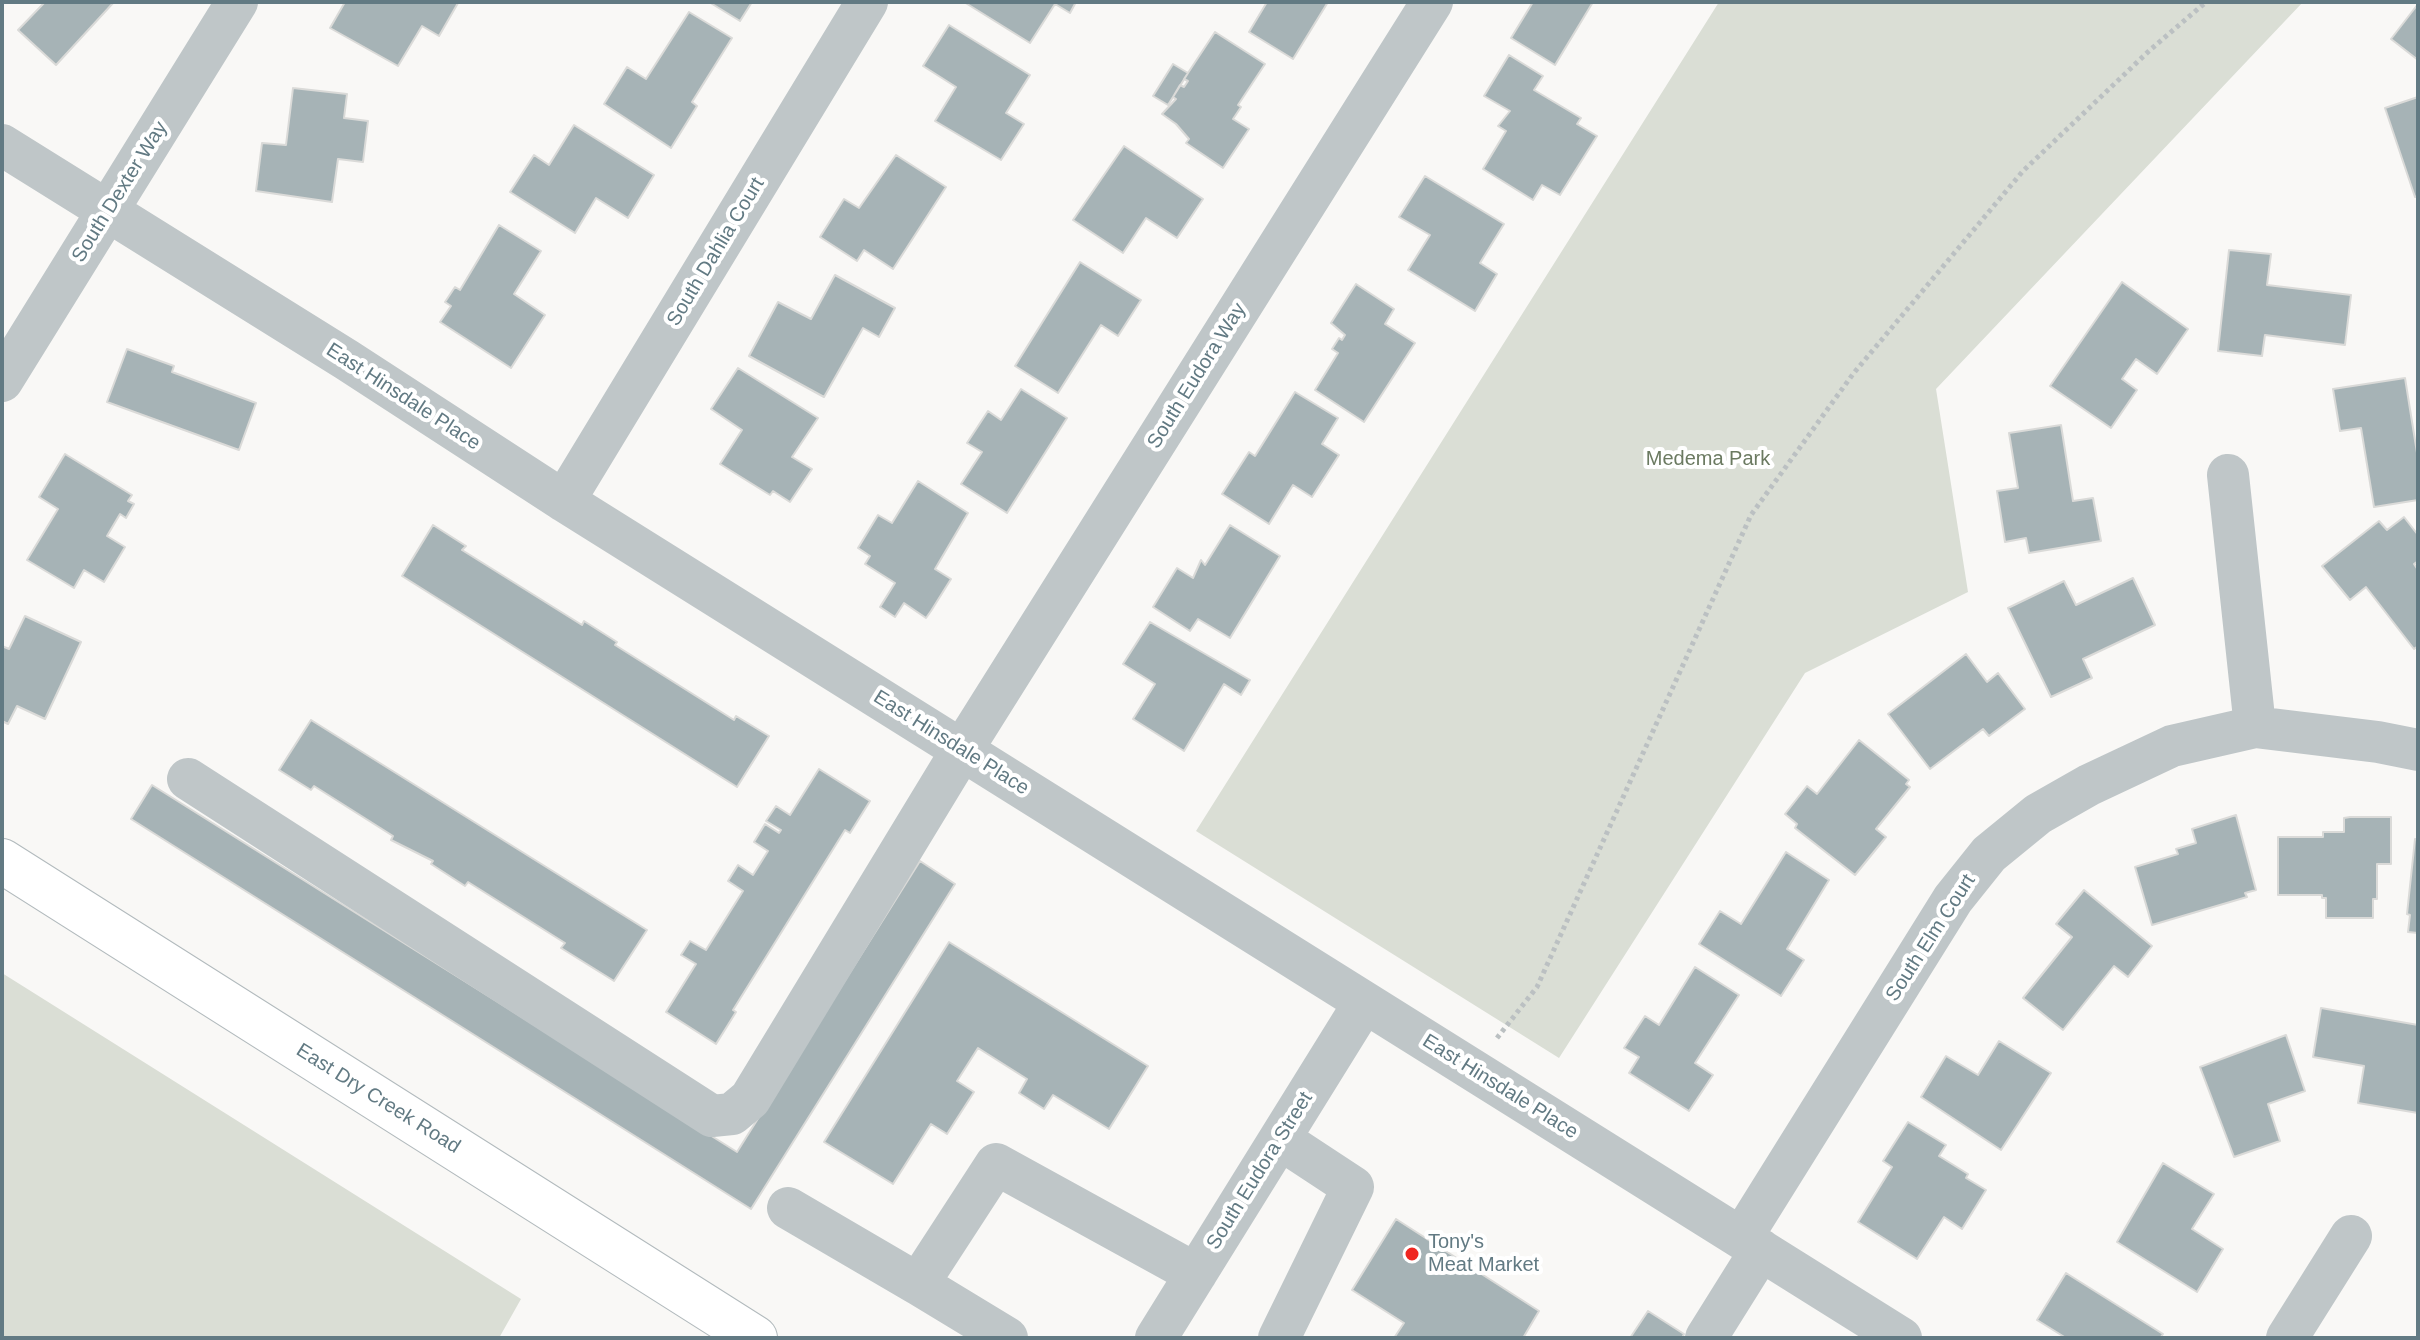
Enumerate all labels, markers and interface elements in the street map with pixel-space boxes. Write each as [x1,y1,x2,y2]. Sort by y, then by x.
street label: South Dexter Way [67,117,173,267]
street label: South Dahlia Court [662,173,770,331]
street label: South Eudora Way [1143,299,1251,453]
street label: East Hinsdale Place [321,338,485,456]
park label: Medema Park [1646,447,1770,471]
street label: East Hinsdale Place [869,685,1033,801]
street label: South Elm Court [1881,870,1981,1006]
street label: East Hinsdale Place [1418,1029,1582,1145]
street label: East Dry Creek Road [292,1039,464,1159]
street label: South Eudora Street [1202,1088,1318,1254]
place label: Tony's Meat Market [1428,1230,1539,1277]
marker: Tony's Meat Market [1403,1245,1421,1263]

